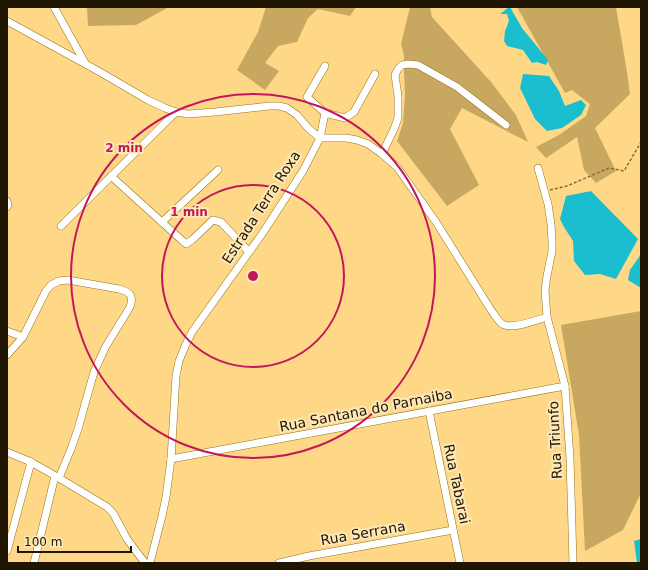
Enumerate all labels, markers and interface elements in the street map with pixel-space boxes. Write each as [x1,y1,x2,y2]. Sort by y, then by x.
text: 2 min [105,141,143,155]
street label: Estrada Terra Roxa [219,148,303,266]
text: 1 min [170,205,208,219]
centre of rings [246,269,260,283]
street label: Rua Santana do Parnaiba [278,385,454,435]
street label: Rua Triunfo [545,400,565,480]
street label: Rua Tabarai [441,442,473,526]
street label: Rua Serrana [319,518,407,548]
scale bar [18,528,131,554]
text: 100 m [24,535,62,549]

